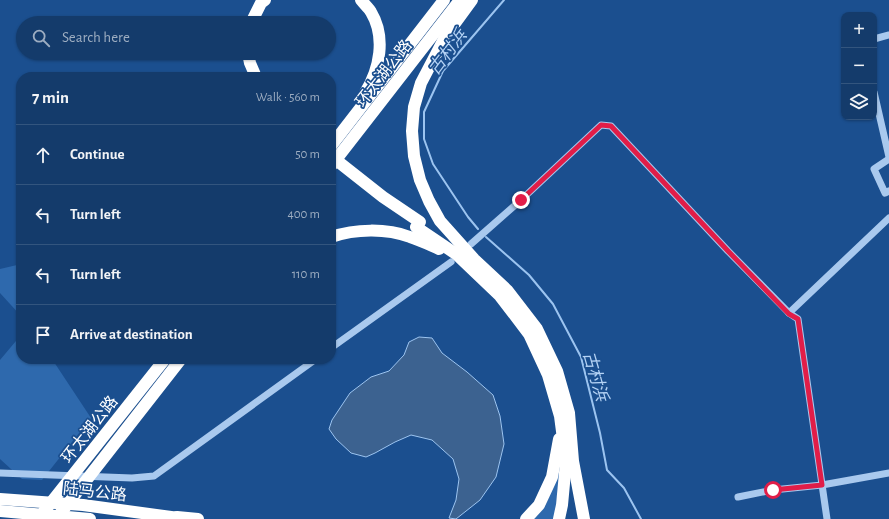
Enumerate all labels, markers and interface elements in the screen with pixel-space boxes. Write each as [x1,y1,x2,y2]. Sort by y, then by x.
map controls [841,12,877,120]
button: + [841,12,877,48]
search box [16,16,336,60]
water label: 古村浜 [424,25,471,78]
icon: search [30,27,52,49]
text: Search here [62,30,130,45]
street label: 环太湖公路 [352,37,415,110]
button: − [841,48,877,84]
button: layers [841,84,877,120]
text: 7 min [32,89,69,106]
text: Walk · 560 m [256,91,320,104]
icon: ahead [32,144,54,166]
text: Continue [70,147,125,162]
text: 50 m [295,148,320,161]
route end [512,191,530,209]
icon: left [32,204,54,226]
text: Turn left [70,207,121,222]
text: 400 m [287,208,320,221]
icon: left [32,264,54,286]
text: Turn left [70,267,121,282]
text: 110 m [292,268,320,281]
icon: arrive [32,324,54,346]
text: Arrive at destination [70,327,193,342]
water label: 古村浜 [580,349,612,405]
street label: 环太湖公路 [58,393,121,466]
street label: 陆马公路 [62,480,128,503]
route start [764,481,782,499]

